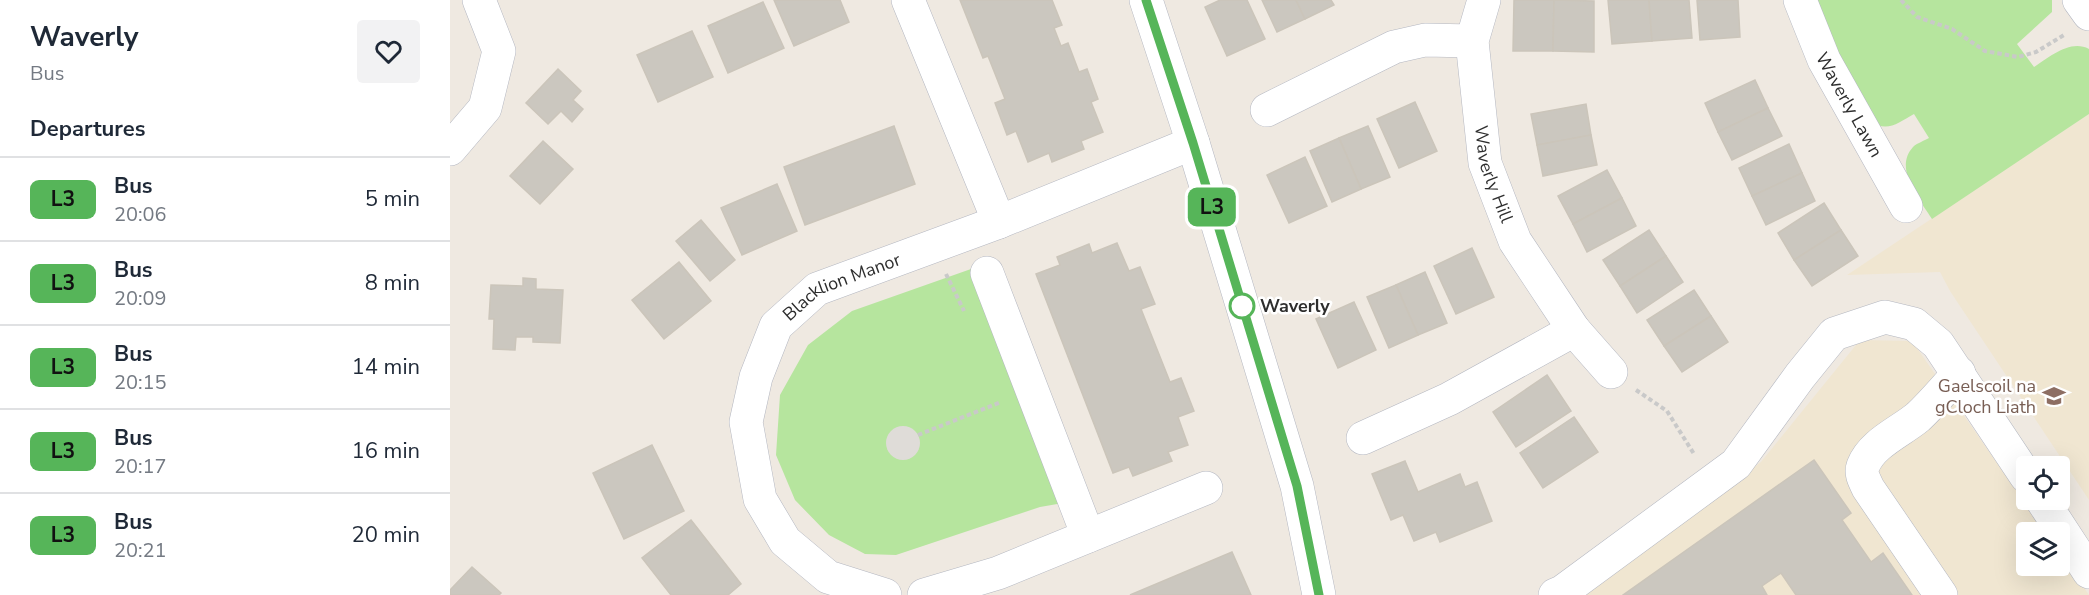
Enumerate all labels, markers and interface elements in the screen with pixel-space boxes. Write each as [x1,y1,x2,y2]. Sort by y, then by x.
text: Waverly [30,18,139,56]
button: heart [357,20,420,83]
street label: Waverly Lawn [1810,48,1888,162]
text: Bus [30,60,64,87]
text: Departures [30,114,145,144]
street label: Waverly Hill [1469,124,1519,227]
text: Bus [114,171,153,201]
text: 5 min [365,184,420,214]
text: L3 [51,185,75,213]
line badge: L3 [1185,188,1239,226]
text: L3 [1200,193,1224,221]
text: 20:06 [114,201,167,228]
street label: Blacklion Manor [778,247,904,326]
text: Bus [114,255,153,285]
text: 8 min [365,268,420,298]
text: L3 [51,269,75,297]
text: 20:09 [114,285,167,312]
marker: Waverly [1229,293,1255,319]
place label: Waverly [1260,294,1330,318]
text: Bus [114,339,153,369]
text: 14 min [352,352,420,382]
text: L3 [51,353,75,381]
text: 20:15 [114,369,167,396]
place label: Gaelscoil na gCloch Liath [1935,374,2036,419]
school or university icon: Gaelscoil na gCloch Liath [2041,383,2067,409]
text: Bus [114,423,153,453]
text: 16 min [352,436,420,466]
text: L3 [51,437,75,465]
text: 20:17 [114,453,167,480]
map controls [2016,456,2070,576]
button: locate [2016,456,2070,510]
text: Bus [114,507,153,537]
text: 20 min [352,520,420,550]
text: L3 [51,521,75,549]
button: layers [2016,522,2070,576]
text: 20:21 [114,537,167,564]

